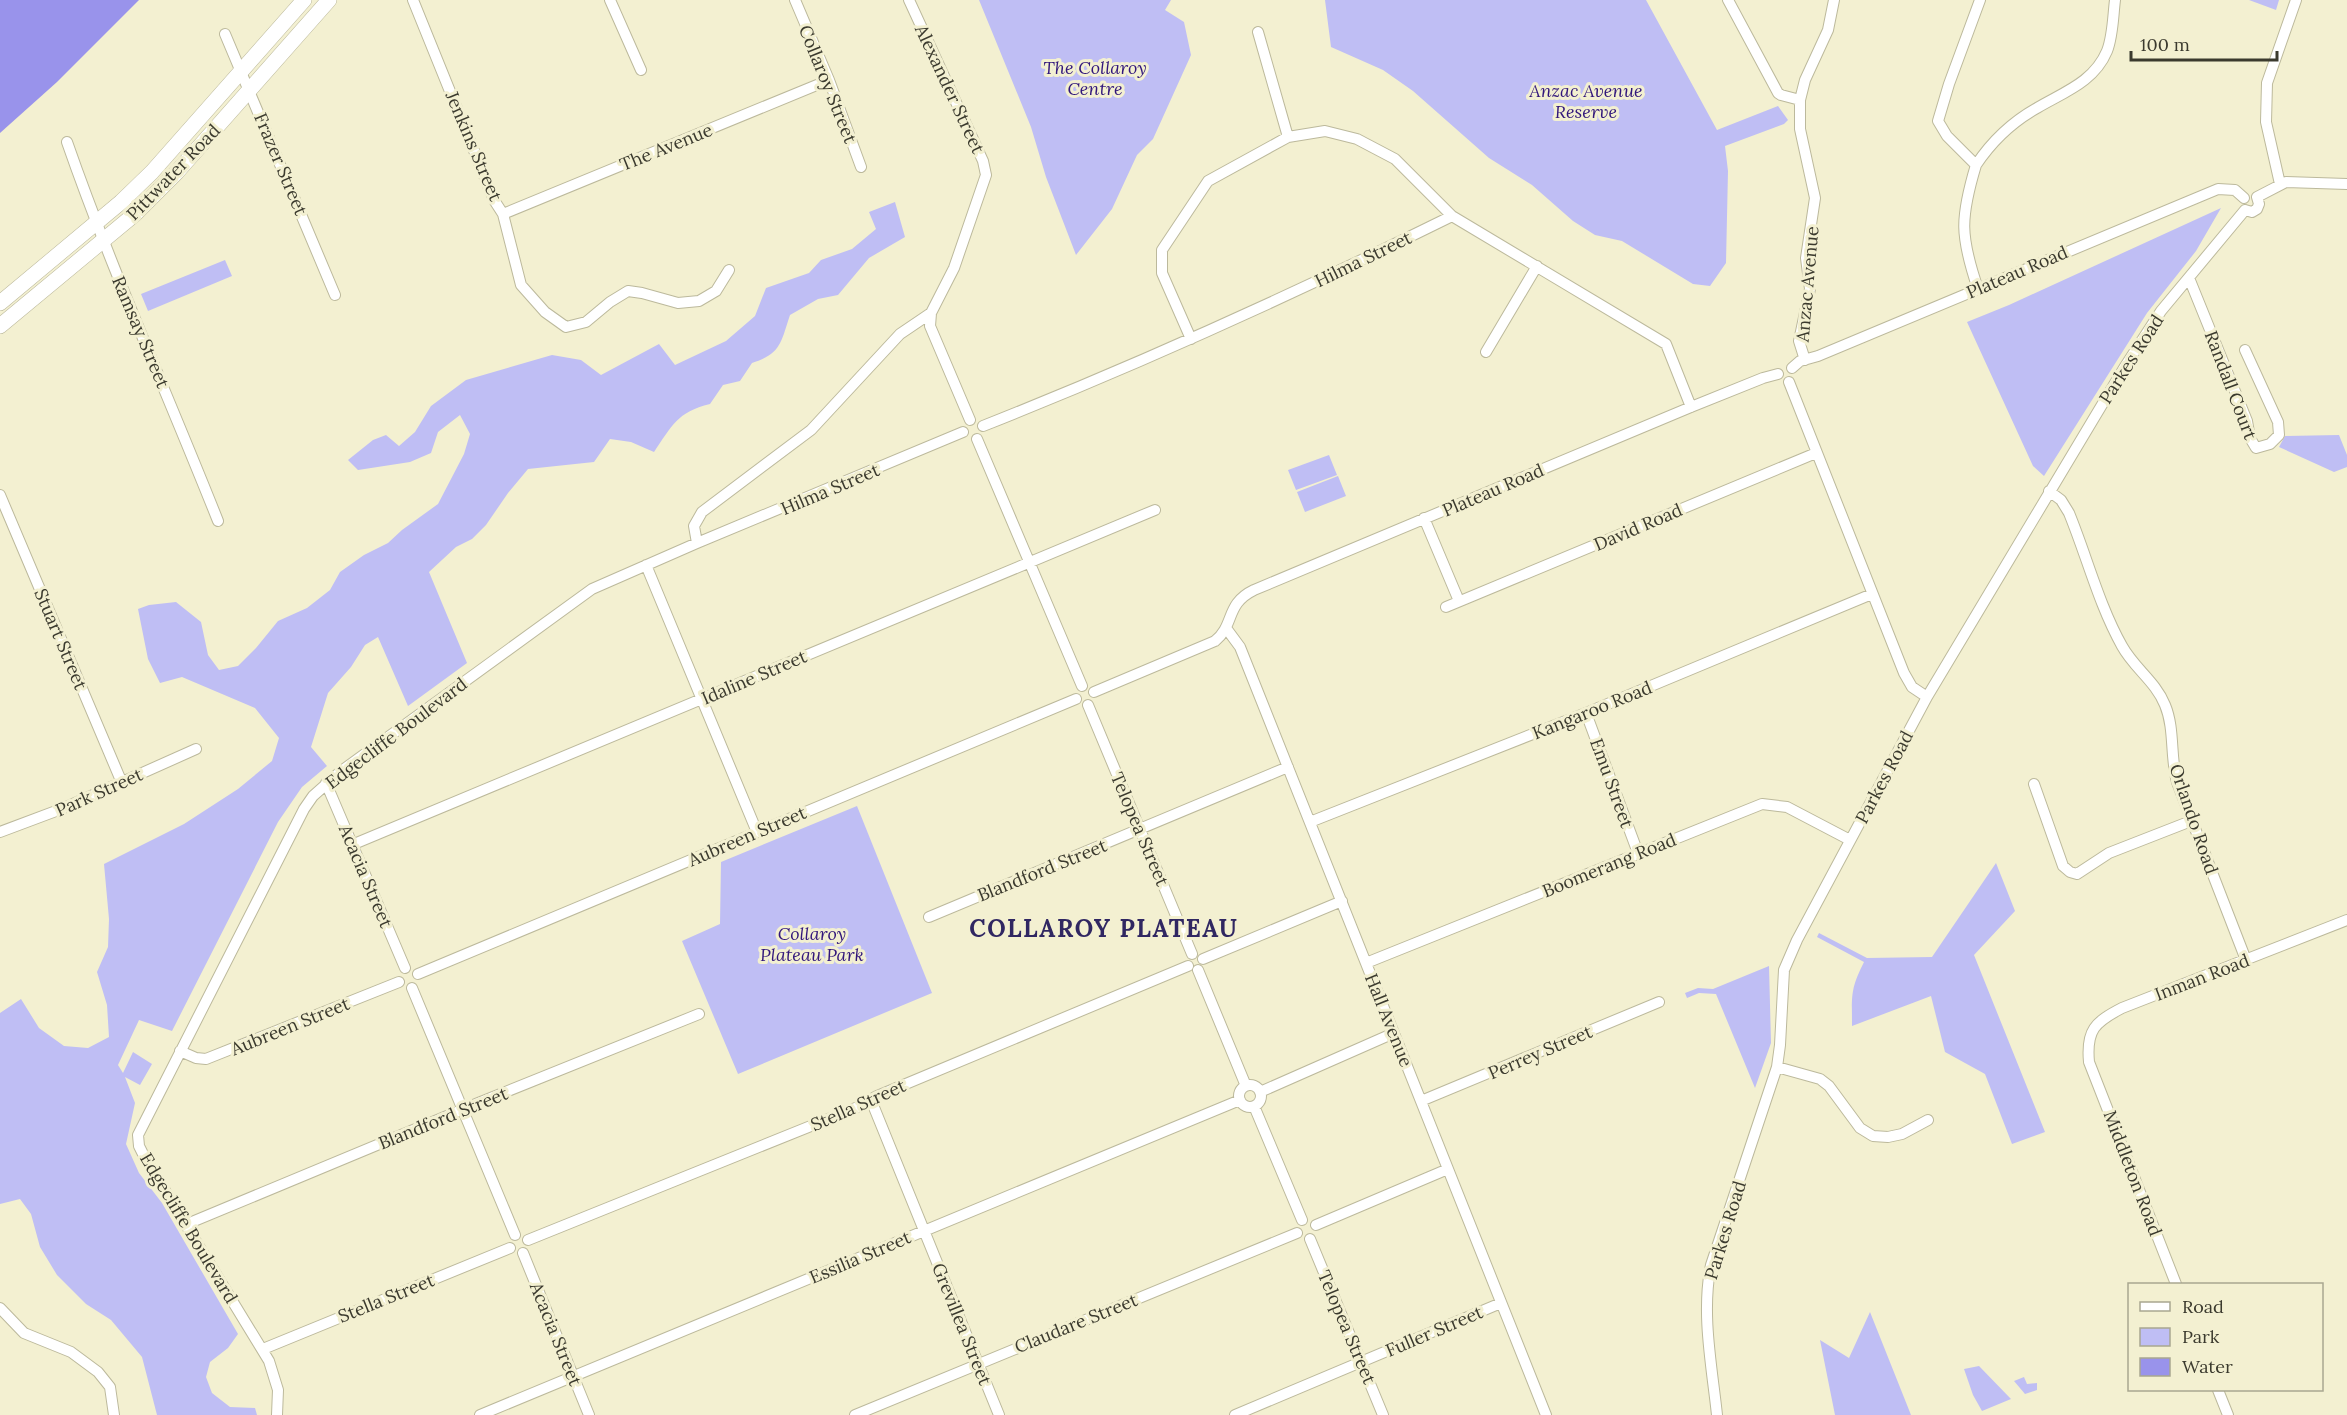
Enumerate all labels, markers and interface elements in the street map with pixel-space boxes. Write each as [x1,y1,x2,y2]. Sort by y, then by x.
street label: Alexander Street [910,20,990,157]
street label: Collaroy Street [794,22,862,147]
scale bar [2131,24,2276,62]
text: 100 m [2140,33,2190,56]
park label: The Collaroy Centre [1043,56,1147,100]
park label: Anzac Avenue Reserve [1528,79,1643,123]
street label: Jenkins Street [440,87,507,204]
street label: Frazer Street [249,109,313,219]
street label: The Avenue [616,118,716,176]
street label: Pittwater Road [121,119,225,225]
street label: Anzac Avenue [1790,225,1824,344]
street label: Hilma Street [1311,226,1415,292]
street label: Plateau Road [1963,240,2071,304]
street label: Ramsay Street [107,273,175,391]
street label: Parkes Road [2094,310,2169,408]
street label: Randall Court [2200,327,2262,443]
street label: Hilma Street [777,458,883,520]
street label: Plateau Road [1439,458,1547,522]
street label: David Road [1590,498,1686,556]
street label: Stuart Street [29,585,93,693]
street label: Idaline Street [698,645,810,709]
street label: Edgecliffe Boulevard [321,672,472,794]
street label: Kangaroo Road [1529,675,1655,744]
street label: Parkes Road [1850,726,1918,827]
street label: Emu Street [1585,735,1639,831]
street label: Orlando Road [2164,761,2224,877]
street label: Park Street [52,763,146,821]
street label: Telopea Street [1106,769,1174,889]
street label: Aubreen Street [683,801,810,872]
street label: Acacia Street [334,820,398,931]
street label: Boomerang Road [1539,828,1680,902]
street label: Blandford Street [974,834,1110,906]
district label: COLLAROY PLATEAU [969,913,1239,944]
park label: Collaroy Plateau Park [760,922,864,966]
street label: Inman Road [2151,948,2253,1006]
street label: Hall Avenue [1360,970,1418,1070]
street label: Aubreen Street [226,992,353,1061]
street label: Perrey Street [1484,1020,1596,1084]
street label: Stella Street [807,1074,909,1136]
street label: Blandford Street [375,1082,511,1154]
street label: Middleton Road [2099,1107,2168,1239]
street label: Edgecliffe Boulevard [135,1149,243,1308]
street label: Parkes Road [1699,1178,1751,1282]
street label: Essilia Street [806,1225,914,1289]
street label: Grevillea Street [927,1260,997,1388]
street label: Telopea Street [1313,1267,1381,1387]
street label: Stella Street [335,1268,437,1328]
street label: Acacia Street [524,1278,587,1389]
legend [2128,1283,2323,1391]
street label: Claudare Street [1011,1288,1141,1358]
text: Road [2182,1295,2224,1318]
street label: Fuller Street [1382,1300,1486,1362]
text: Park [2182,1325,2220,1348]
text: Water [2182,1355,2233,1378]

